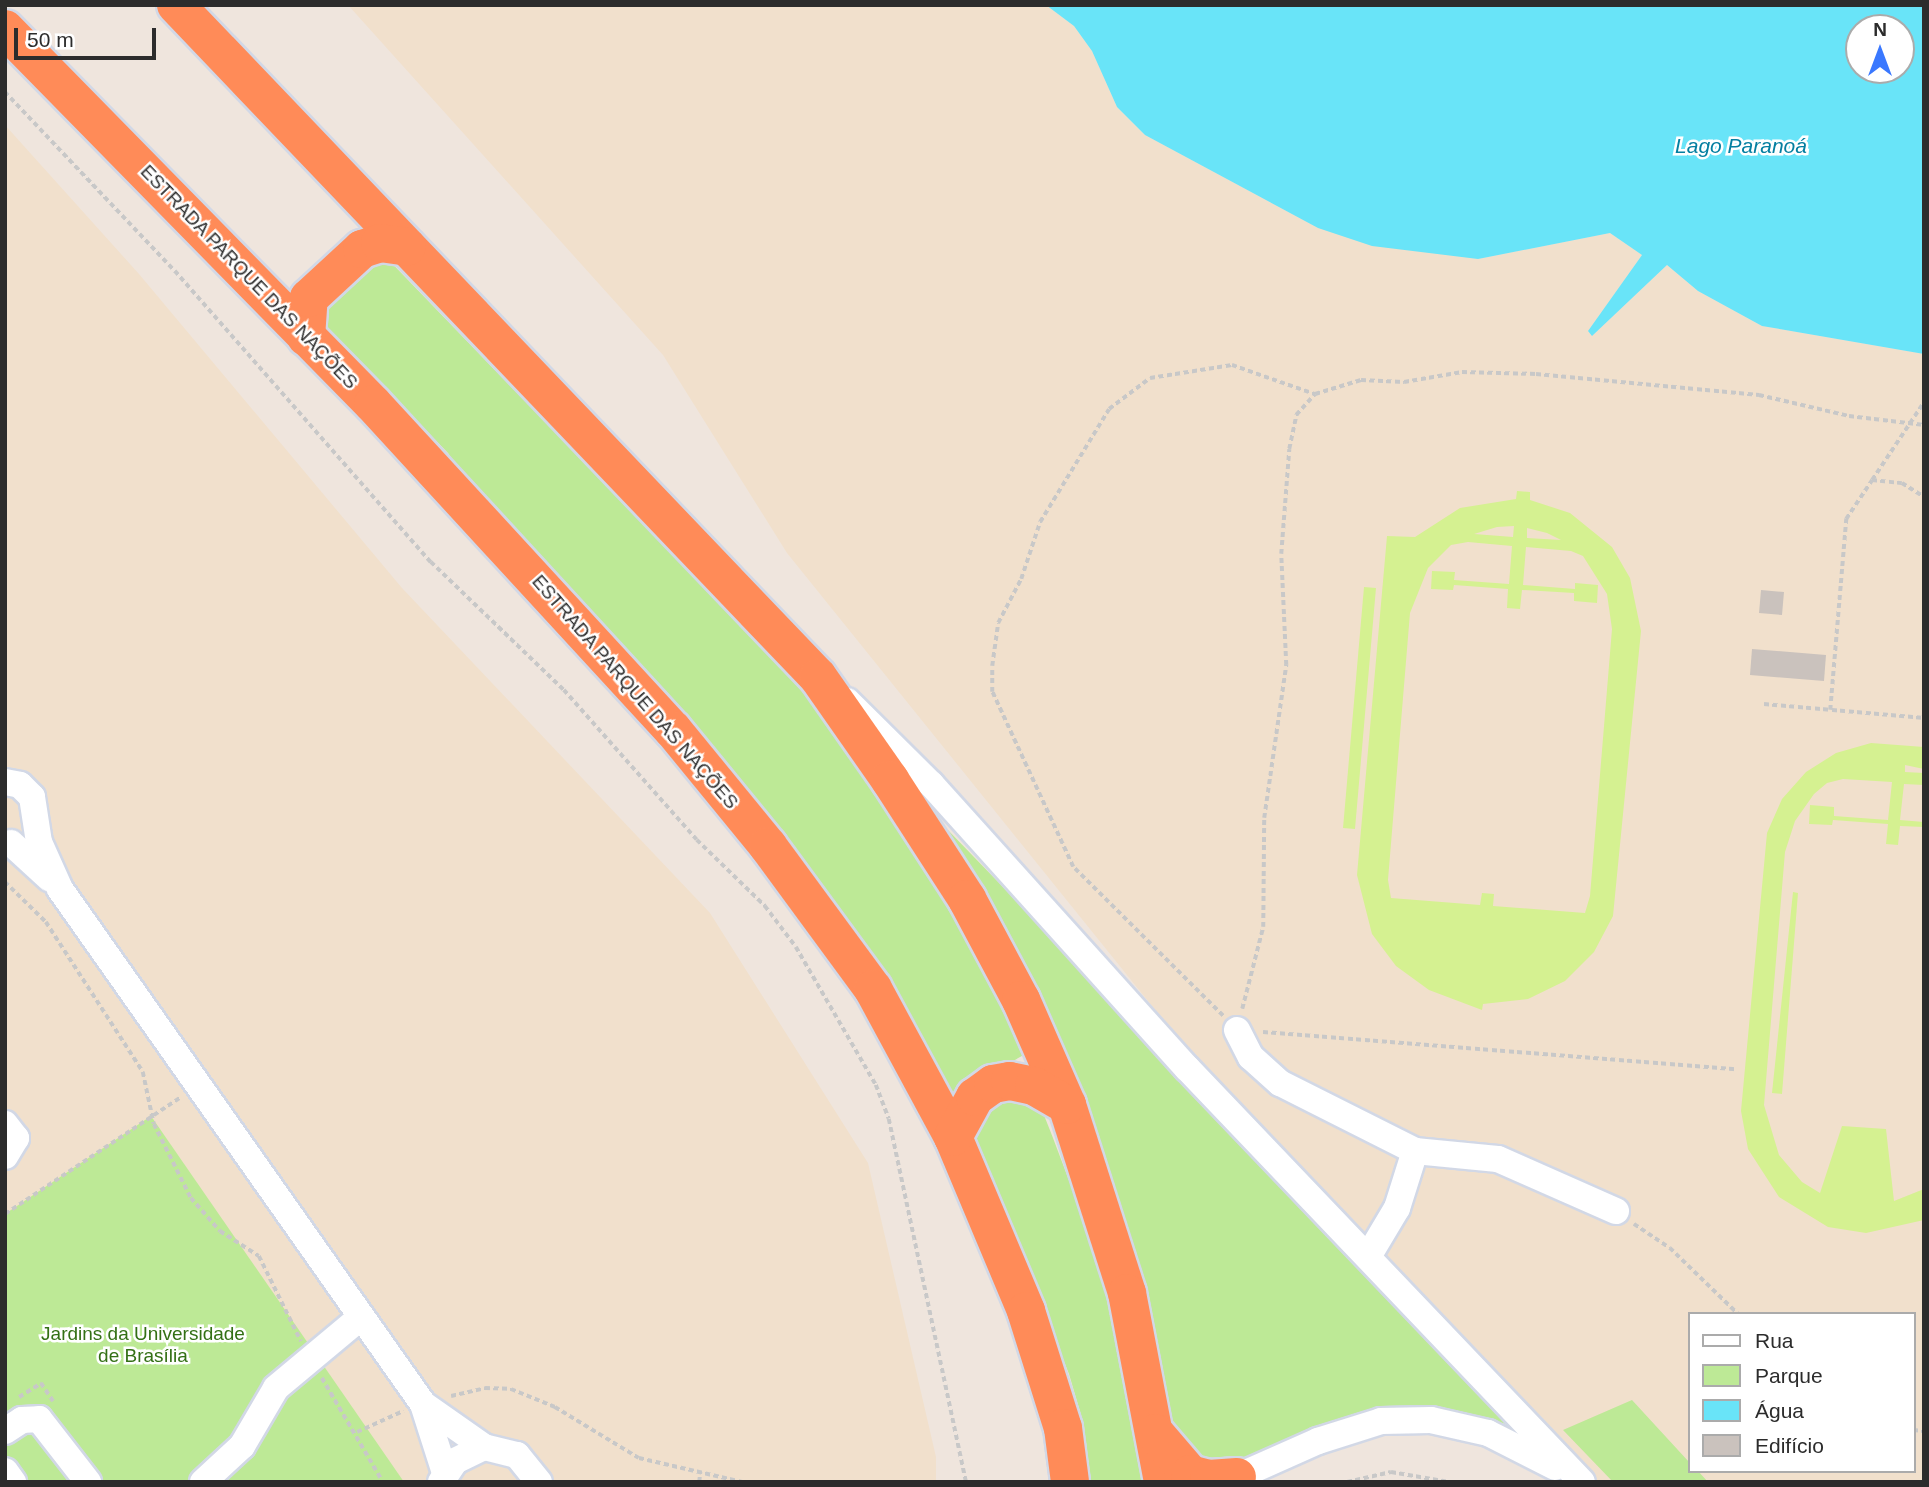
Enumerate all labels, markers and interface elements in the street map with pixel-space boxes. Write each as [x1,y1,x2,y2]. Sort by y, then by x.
scale bar [18,14,159,58]
north arrow [1845,14,1915,84]
text: N [1873,19,1887,40]
text: 50 m [27,28,74,51]
water label: Lago Paranoá [1675,133,1807,159]
street label: ESTRADA PARQUE DAS NAÇÕES [135,160,363,394]
street label: ESTRADA PARQUE DAS NAÇÕES [527,570,743,814]
legend [1688,1312,1915,1473]
park label: Jardins da Universidade de Brasília [41,1323,245,1367]
text: Rua [1755,1329,1794,1352]
text: Parque [1755,1364,1823,1387]
text: Água [1755,1399,1804,1422]
text: Edifício [1755,1434,1824,1457]

